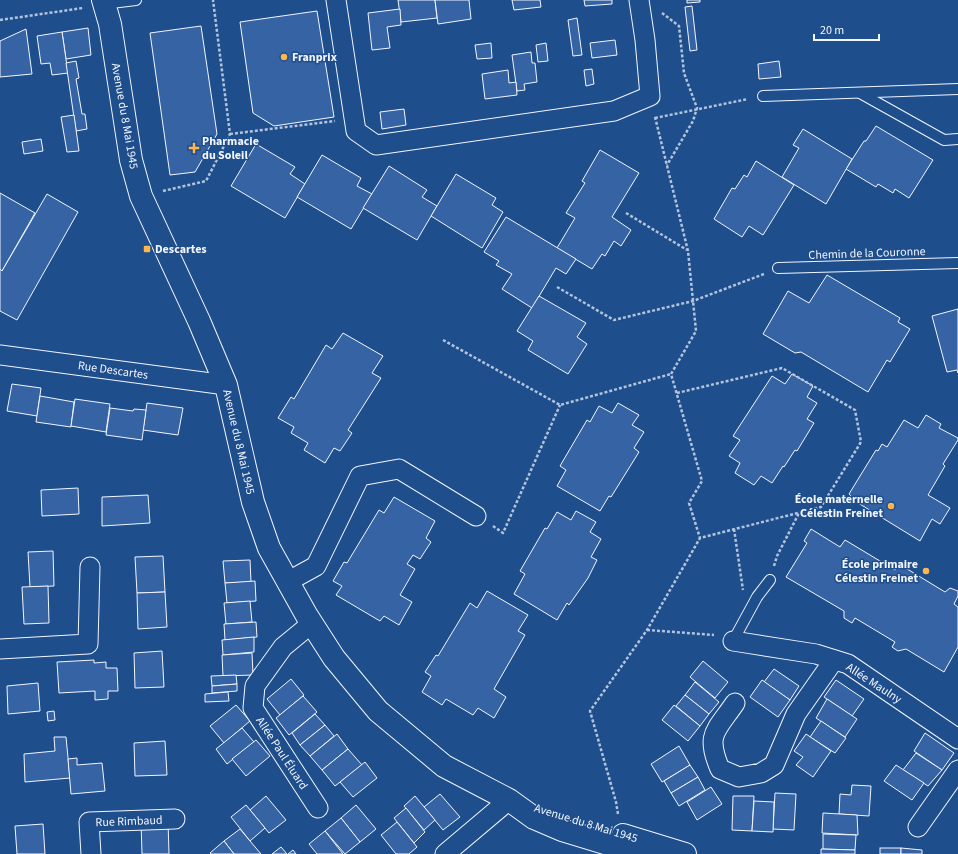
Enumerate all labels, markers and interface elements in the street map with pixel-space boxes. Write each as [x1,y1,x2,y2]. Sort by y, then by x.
scale bar [814,16,879,42]
text: 20 m [820,22,844,39]
place label: Franprix [292,49,337,66]
marker: Franprix [279,52,289,62]
street label: Avenue du 8 Mai 1945 [107,62,142,170]
place label: Pharmacie du Soleil [202,133,259,164]
marker: Pharmacie du Soleil [189,143,199,153]
place label: Descartes [155,241,207,258]
street label: Chemin de la Couronne [808,243,926,264]
marker: Descartes [142,244,152,254]
street label: Rue Descartes [77,357,149,384]
street label: Avenue du 8 Mai 1945 [218,388,259,496]
place label: École maternelle Célestin Freinet [795,491,883,522]
marker: École maternelle Célestin Freinet [886,501,896,511]
place label: École primaire Célestin Freinet [835,556,918,587]
marker: École primaire Célestin Freinet [921,566,931,576]
street label: Allée Maulny [842,659,905,708]
street label: Allée Paul Éluard [252,713,312,793]
street label: Avenue du 8 Mai 1945 [532,800,640,847]
street label: Rue Rimbaud [95,812,163,831]

